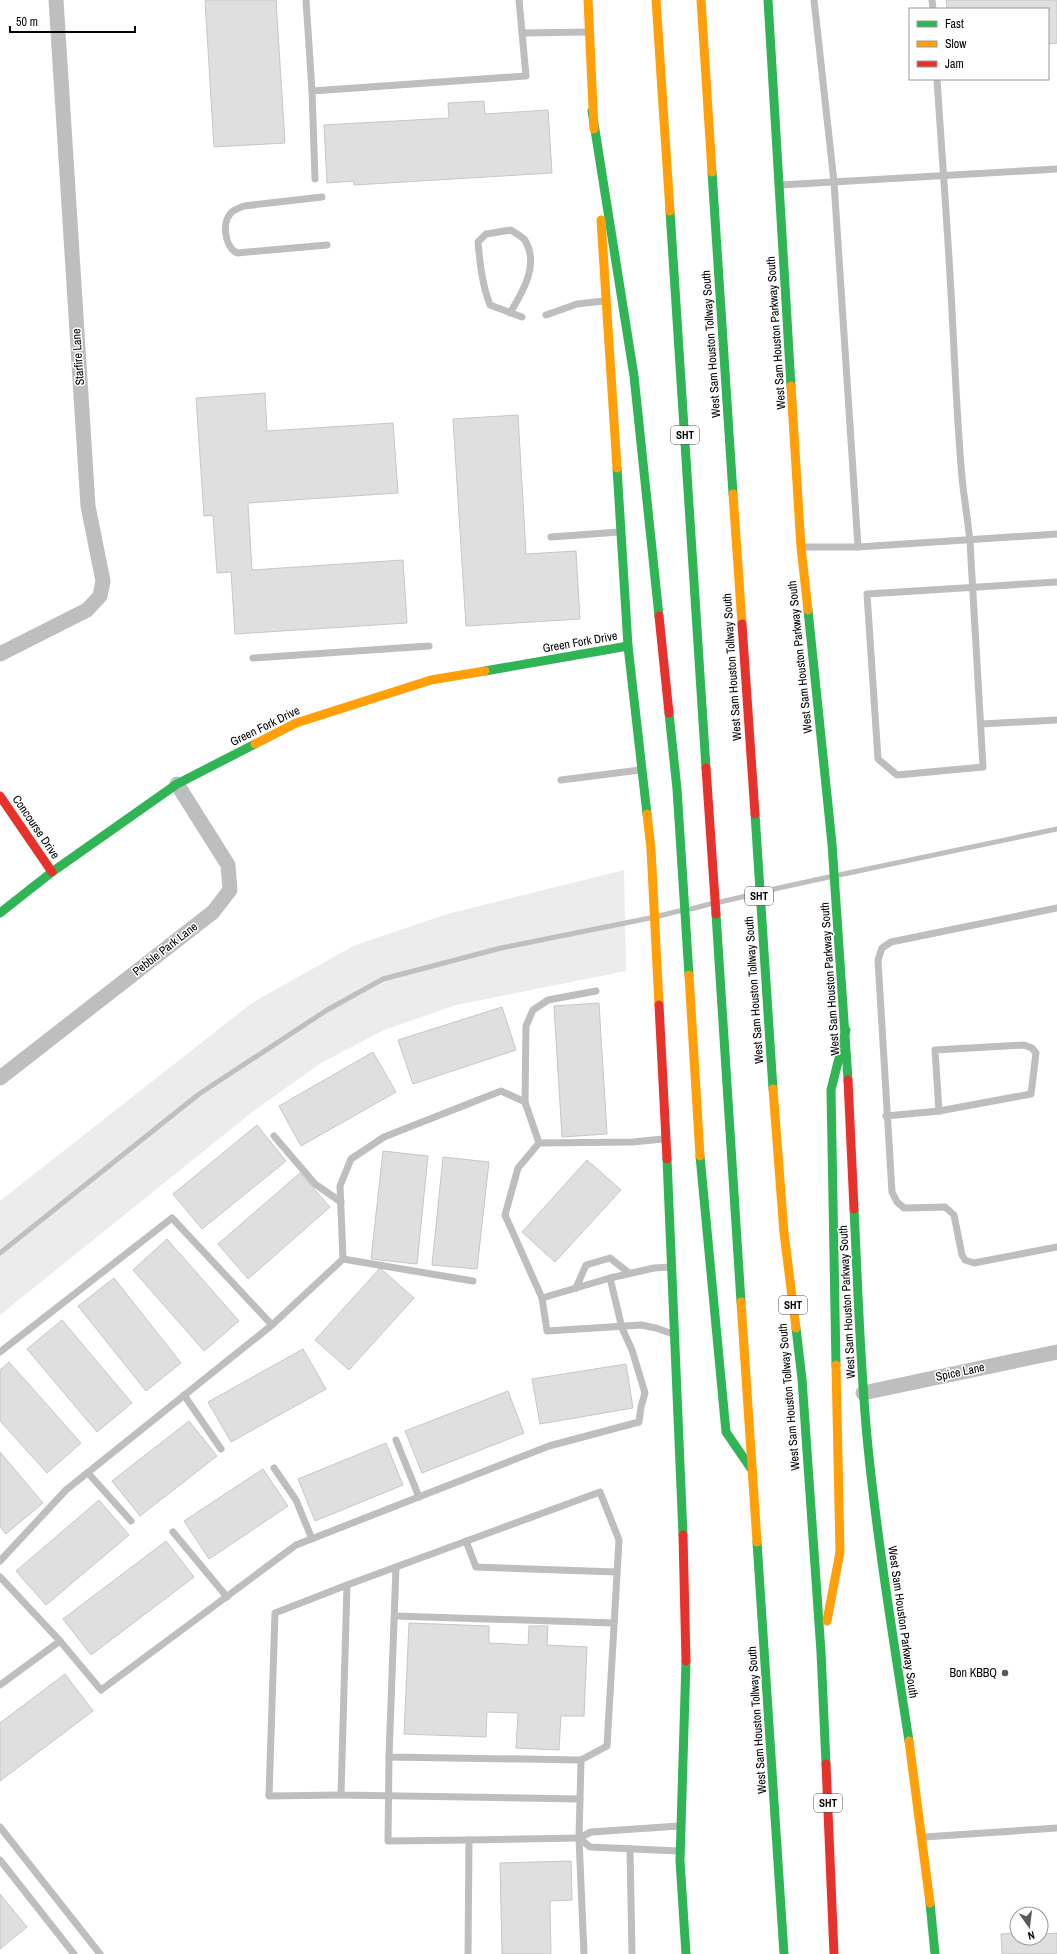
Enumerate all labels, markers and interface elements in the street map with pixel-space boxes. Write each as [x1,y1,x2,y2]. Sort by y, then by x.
scale bar [10,8,135,34]
legend [909,8,1049,80]
text: 50 m [16,14,38,30]
text: Fast [945,16,964,32]
text: Slow [945,36,967,52]
text: Jam [945,56,964,72]
street label: West Sam Houston Parkway South [763,256,789,410]
street label: West Sam Houston Tollway South [698,270,724,418]
street label: Starfire Lane [68,328,88,386]
road number: SHT [671,426,699,444]
street label: West Sam Houston Parkway South [784,580,816,734]
street label: West Sam Houston Tollway South [719,593,745,741]
street label: Green Fork Drive [541,628,619,656]
street label: Green Fork Drive [228,702,302,750]
street label: Concourse Drive [9,792,63,862]
road number: SHT [745,887,773,905]
street label: West Sam Houston Parkway South [817,902,843,1056]
street label: West Sam Houston Tollway South [741,916,767,1064]
street label: Pebble Park Lane [129,919,201,979]
street label: West Sam Houston Parkway South [835,1225,859,1379]
road number: SHT [779,1296,807,1314]
street label: West Sam Houston Tollway South [775,1323,803,1471]
street label: Spice Lane [934,1359,986,1385]
street label: West Sam Houston Parkway South [884,1545,922,1699]
street label: West Sam Houston Tollway South [744,1646,770,1794]
place label: Bon KBBQ [949,1665,997,1681]
marker: Bon KBBQ [1000,1668,1010,1678]
road number: SHT [814,1794,842,1812]
north arrow [1009,1906,1049,1946]
text: N [1027,1928,1036,1943]

